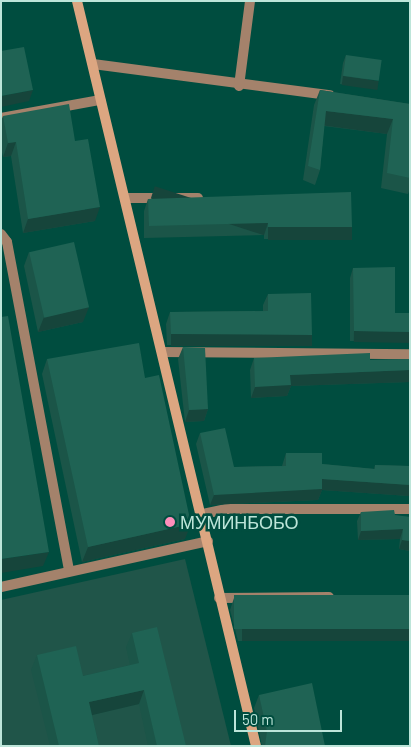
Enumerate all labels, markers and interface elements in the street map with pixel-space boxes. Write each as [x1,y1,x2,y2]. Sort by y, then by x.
place label: МУМИНБОБО [180,511,299,533]
marker: МУМИНБОБО [164,516,176,528]
scale bar [236,700,344,732]
text: 50 m [242,710,274,728]

